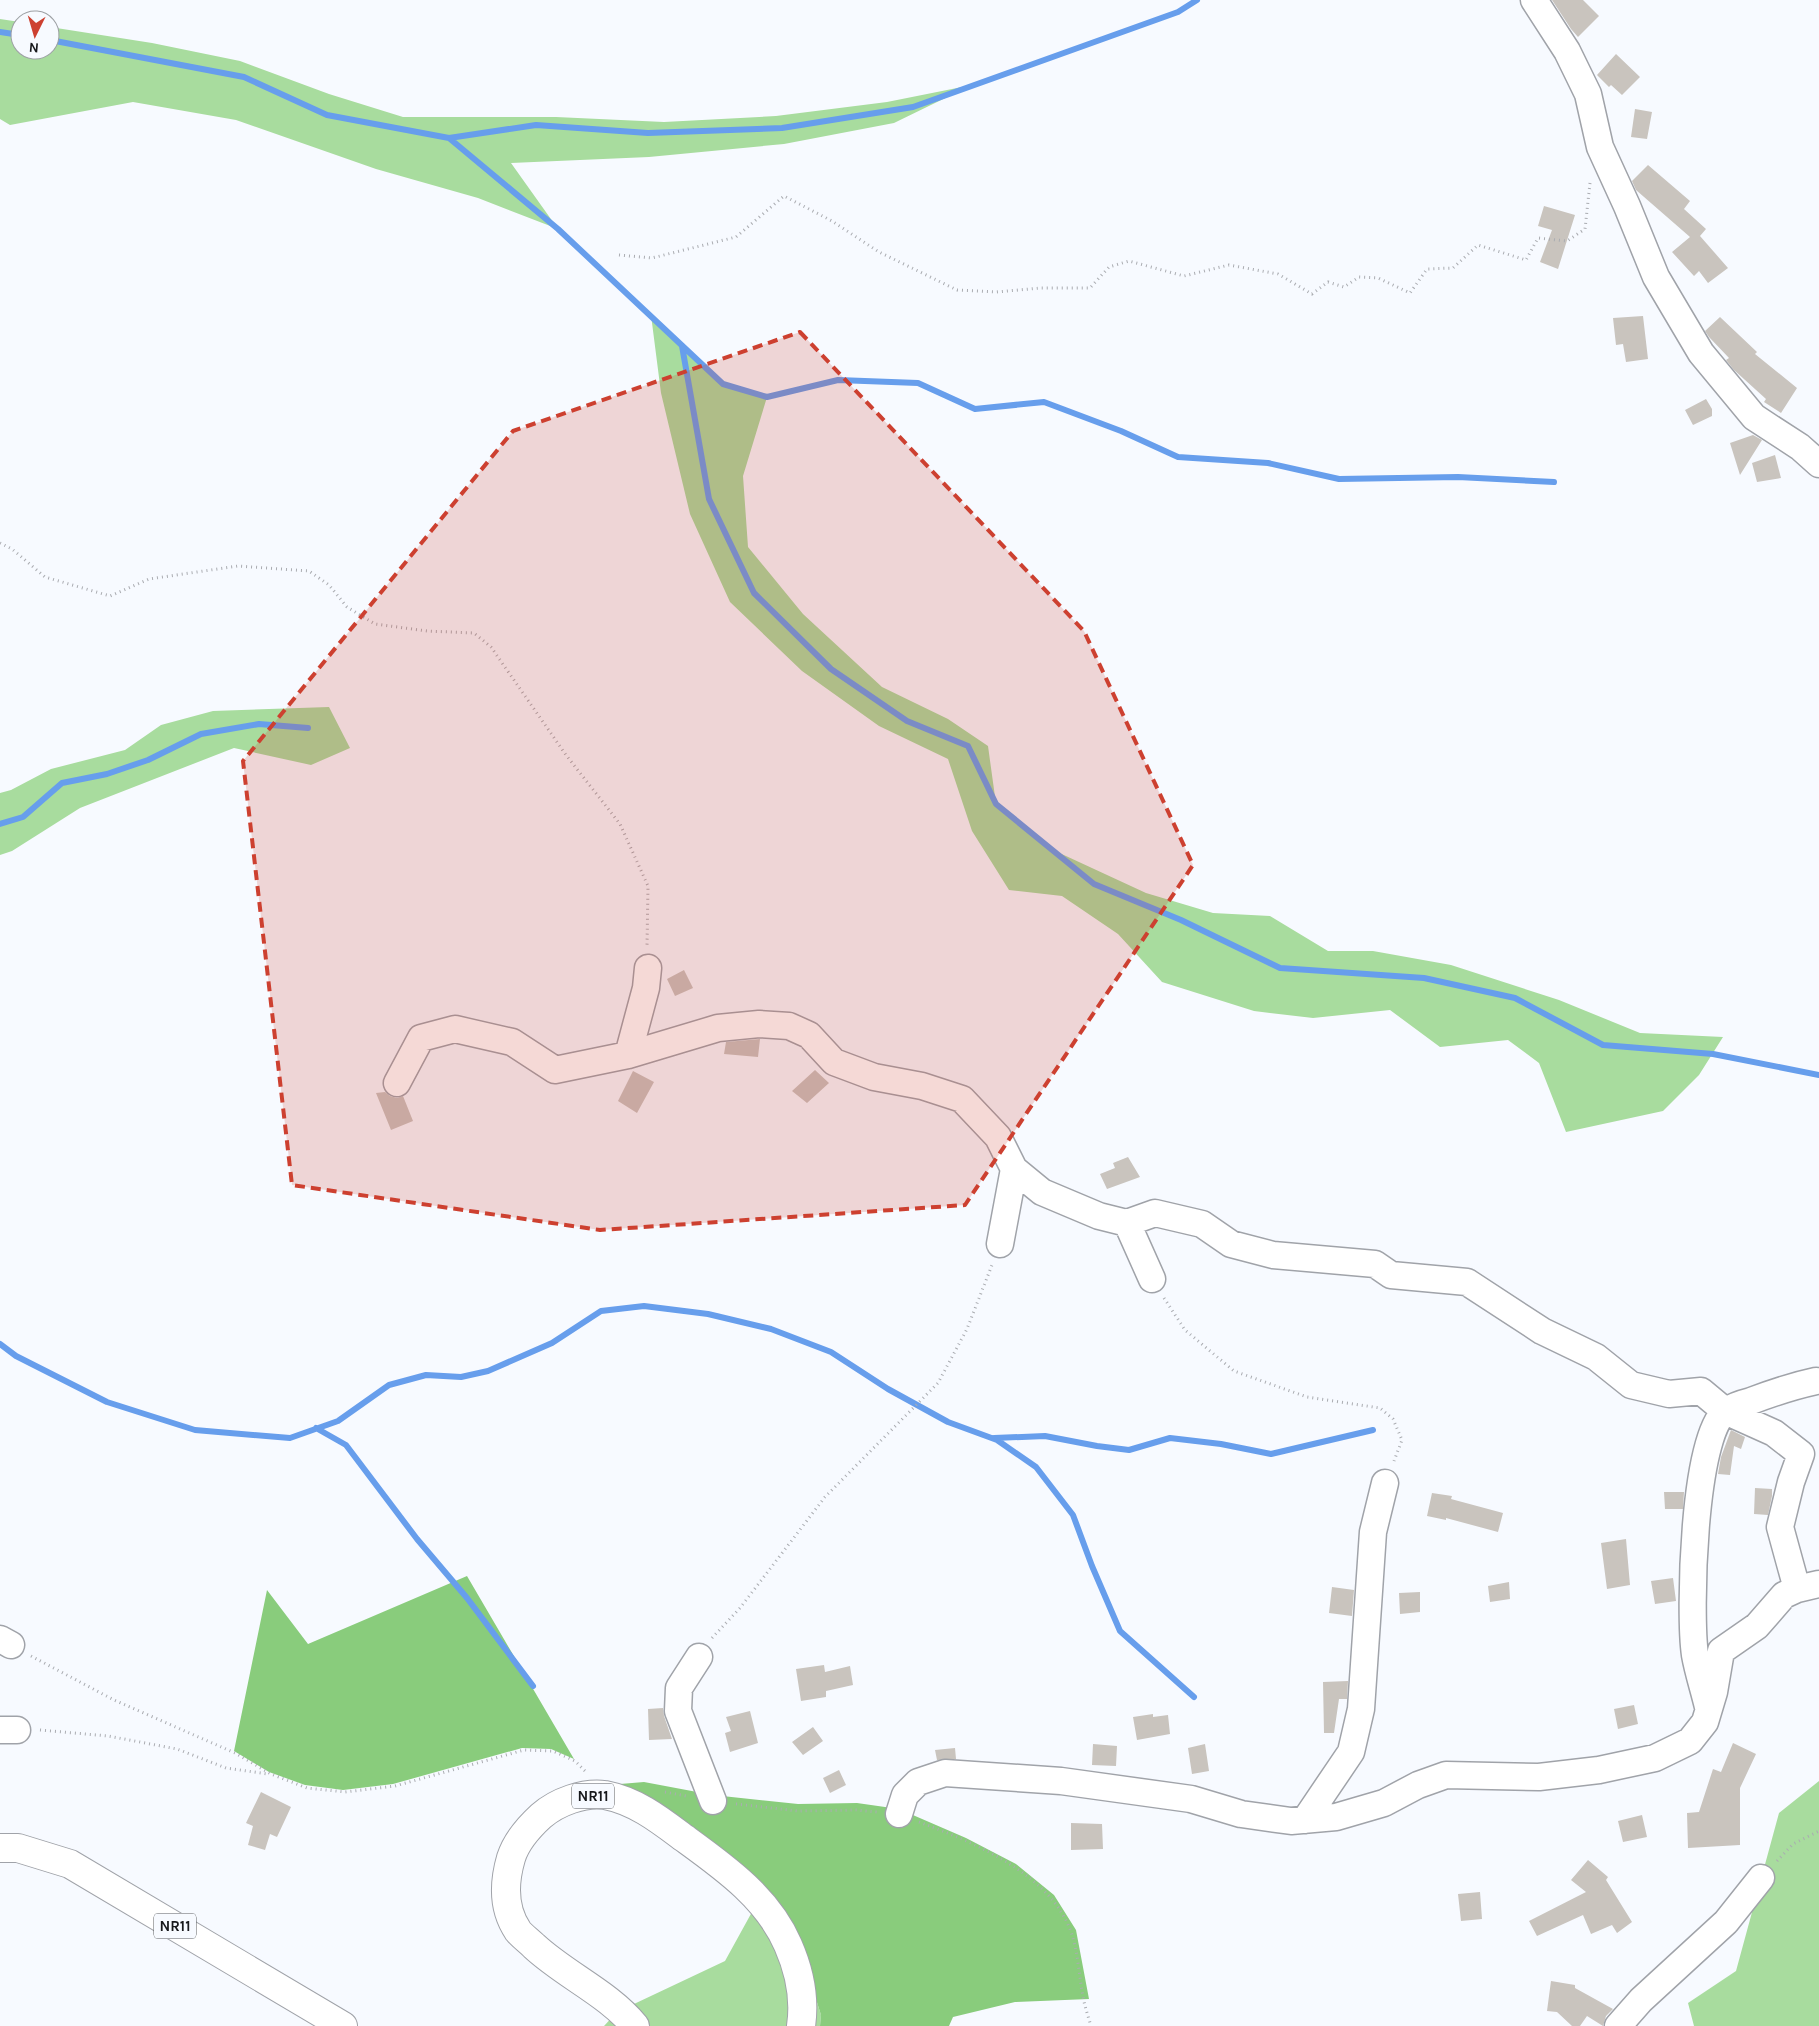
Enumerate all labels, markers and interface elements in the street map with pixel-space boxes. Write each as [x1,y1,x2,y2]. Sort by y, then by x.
north arrow [10,10,60,60]
text: N [28,39,40,56]
road number: NR11 [572,1784,614,1808]
road number: NR11 [154,1914,196,1938]

